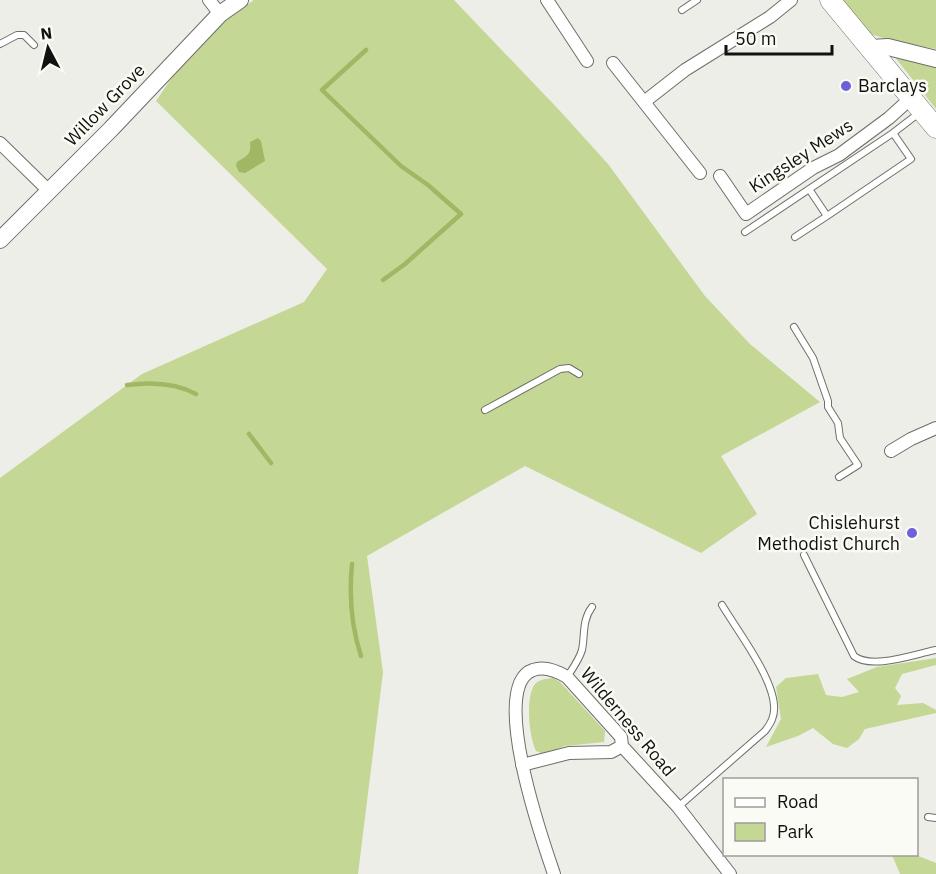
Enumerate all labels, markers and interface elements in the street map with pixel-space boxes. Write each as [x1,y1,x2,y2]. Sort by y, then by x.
north arrow [18,18,78,78]
scale bar [726,18,832,56]
text: N [39,22,53,44]
text: 50 m [735,27,777,50]
street label: Willow Grove [60,59,150,151]
place label: Barclays [858,74,927,97]
marker: Barclays [839,79,853,93]
street label: Kingsley Mews [744,113,857,198]
place label: Chislehurst Methodist Church [757,511,900,555]
marker: Chislehurst Methodist Church [905,526,919,540]
street label: Wilderness Road [576,662,681,781]
legend [723,778,918,856]
text: Road [777,790,818,813]
text: Park [777,820,814,843]

